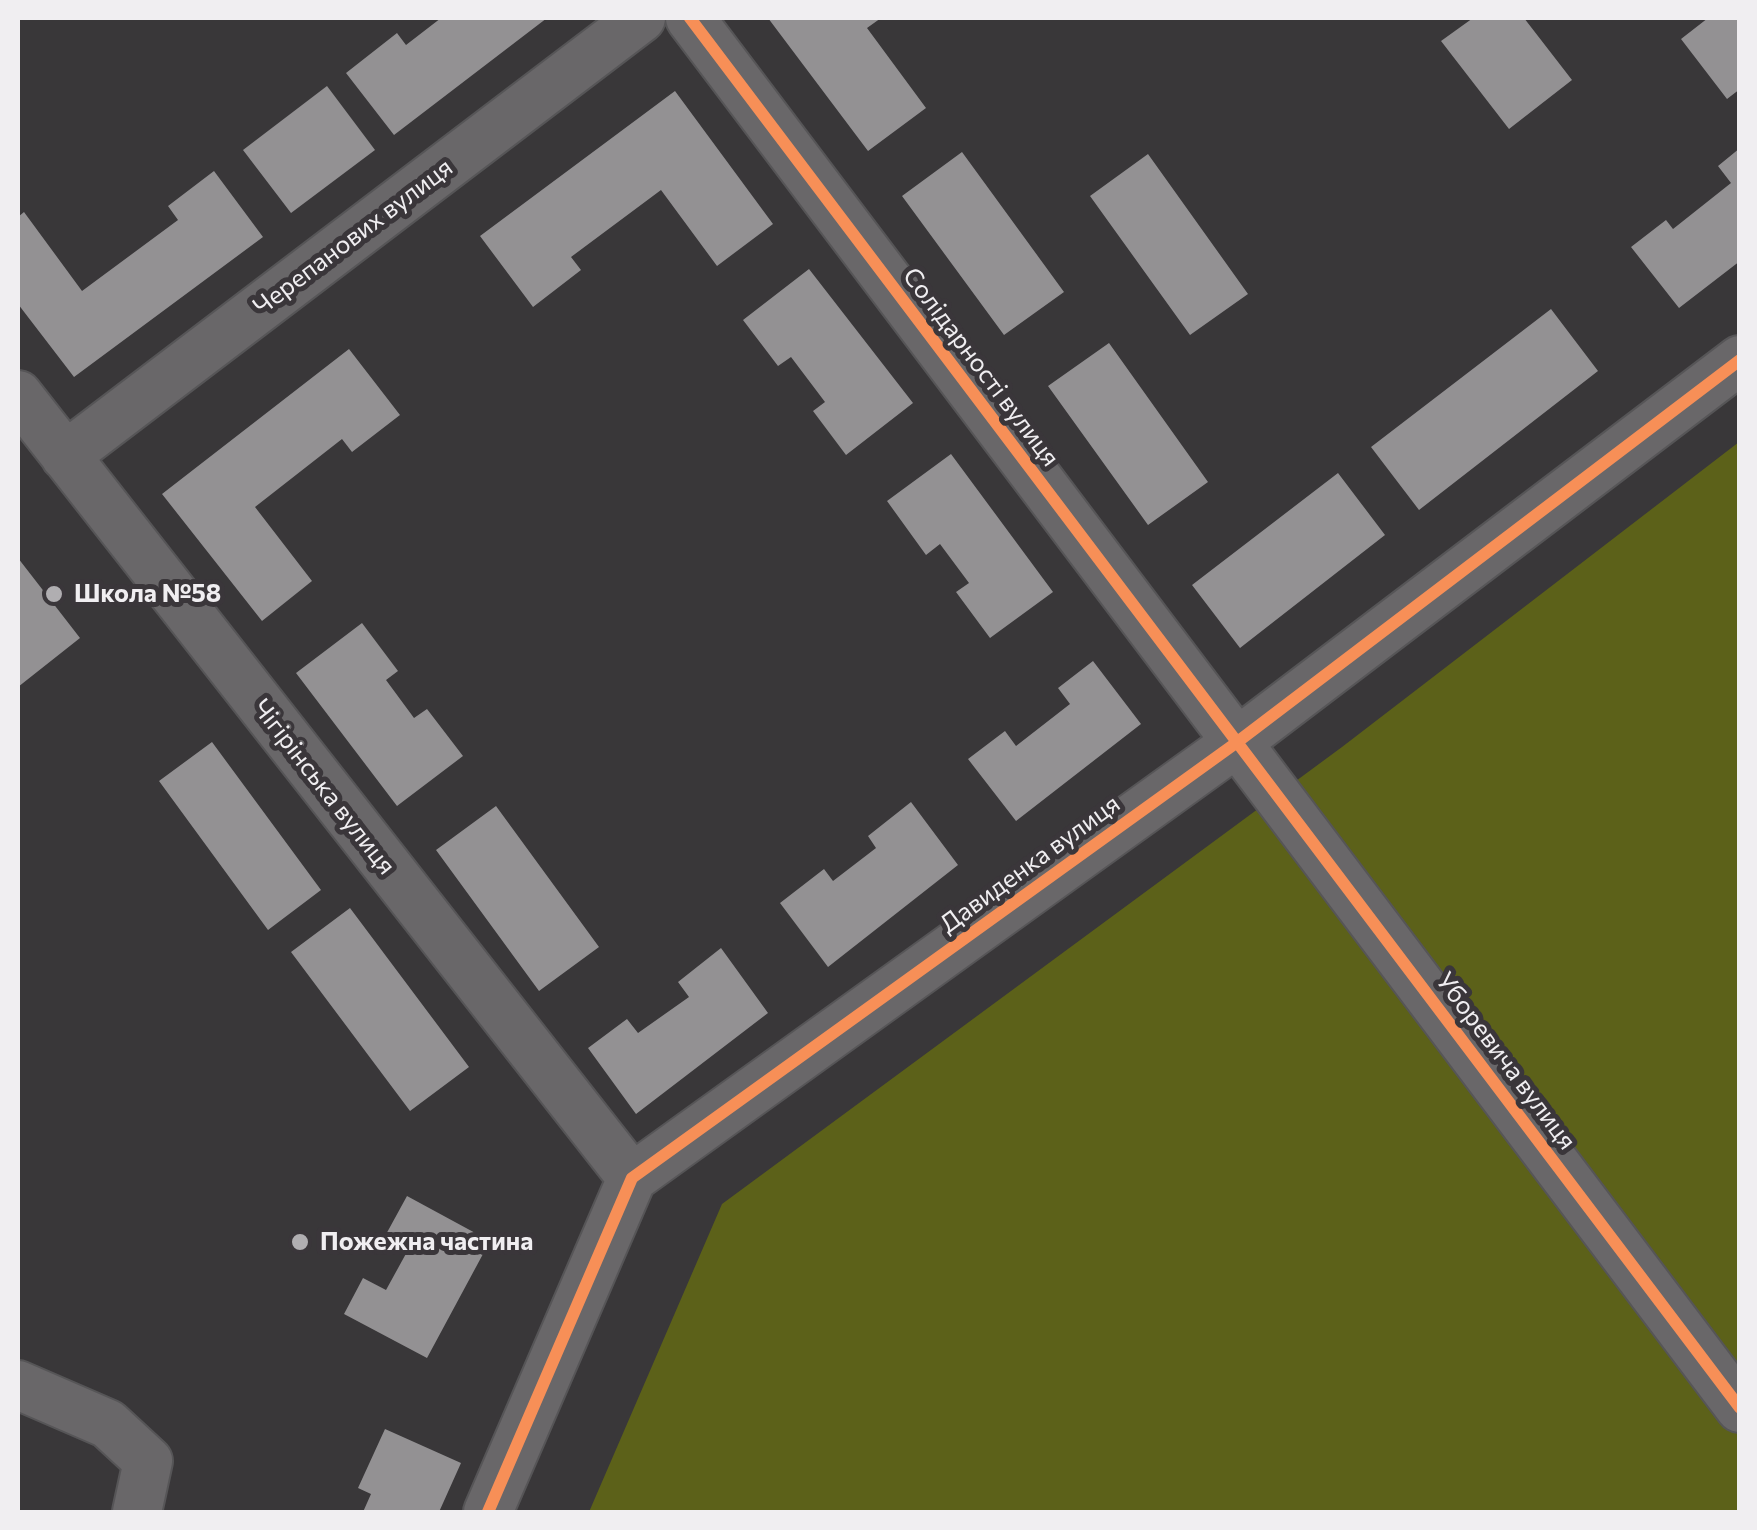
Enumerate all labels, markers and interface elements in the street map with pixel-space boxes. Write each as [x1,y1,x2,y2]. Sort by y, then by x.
street label: Черепанових вулиця [247,152,459,322]
street label: Солідарності вулиця [896,262,1066,472]
place label: Школа №58 [74,579,221,609]
marker: Школа №58 [43,583,65,605]
street label: Чiгiрiнська вулиця [246,693,402,881]
street label: Давиденка вулиця [934,789,1126,939]
street label: Уборевича вулиця [1430,967,1582,1155]
place label: Пожежна частина [320,1227,533,1257]
marker: Пожежна частина [289,1231,311,1253]

